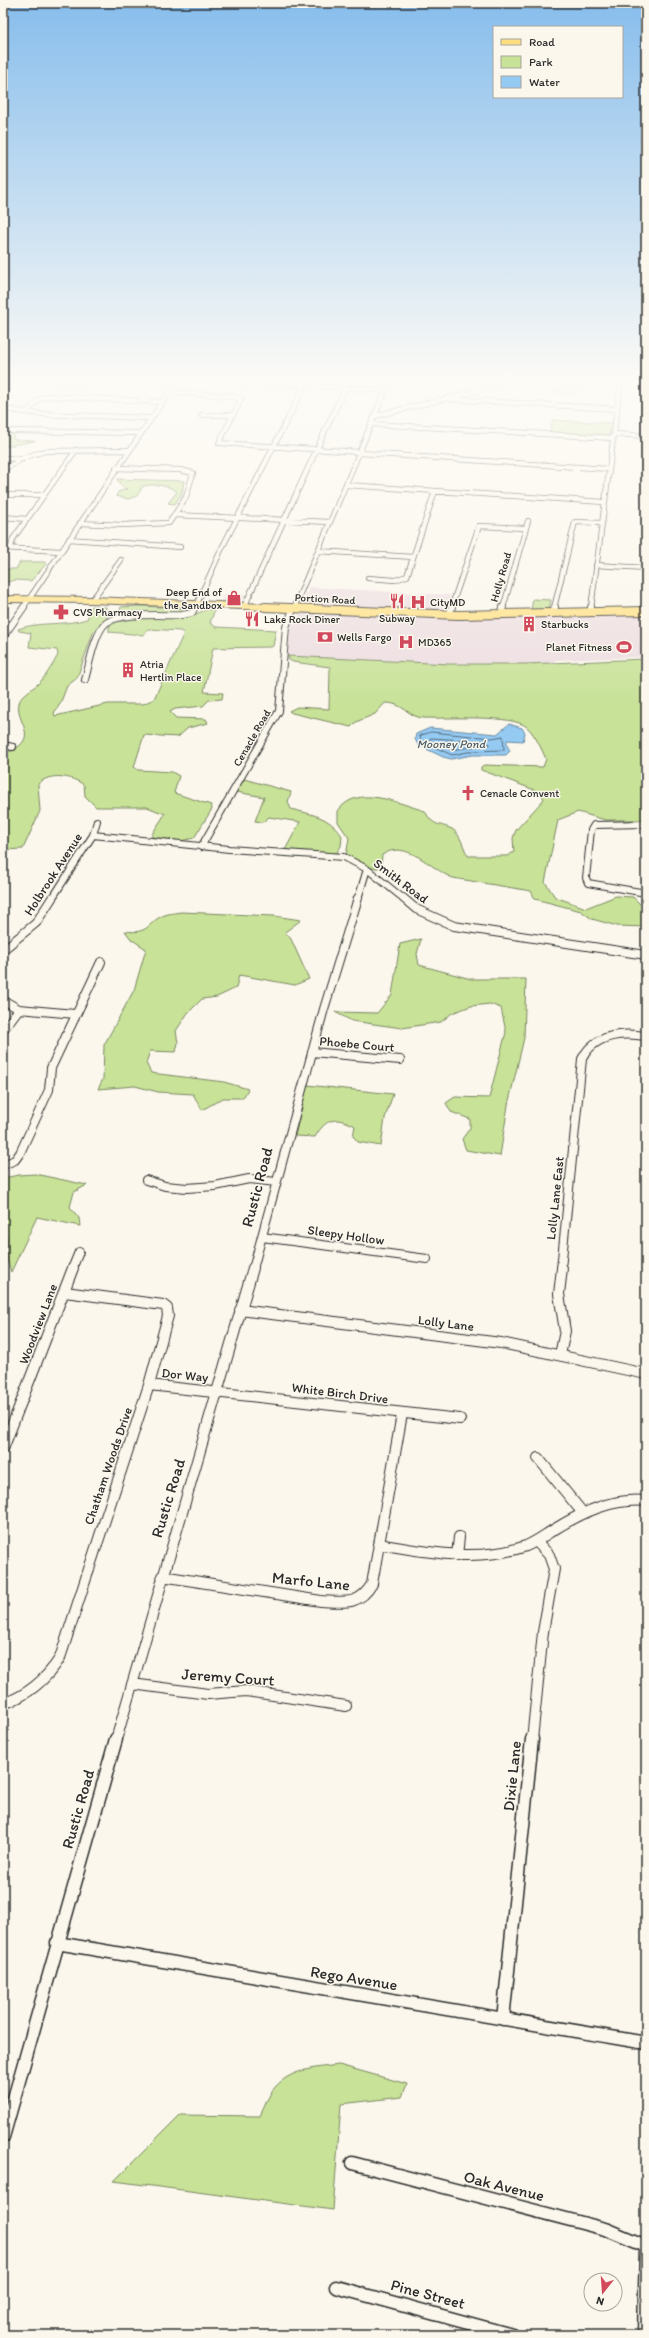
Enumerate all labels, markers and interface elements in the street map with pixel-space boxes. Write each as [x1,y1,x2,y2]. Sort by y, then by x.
legend [493,26,623,98]
text: Road [529,35,555,49]
text: Park [529,55,553,69]
text: Water [529,75,560,89]
street label: Holly Road [488,551,514,603]
place label: Deep End of the Sandbox [164,586,223,612]
shop icon: Deep End of the Sandbox [225,589,243,607]
street label: Portion Road [294,591,356,607]
restaurant icon: Subway [388,592,406,610]
hospital icon: CityMD [409,593,427,611]
place label: CityMD [430,596,465,609]
pharmacy icon: CVS Pharmacy [52,603,70,621]
place label: CVS Pharmacy [73,606,142,619]
restaurant icon: Lake Rock Diner [243,610,261,628]
place label: Subway [379,612,416,625]
place label: Lake Rock Diner [264,613,341,626]
building icon: Starbucks [520,615,538,633]
place label: Starbucks [541,618,589,631]
bank icon: Wells Fargo [316,628,334,646]
place label: Wells Fargo [337,631,392,644]
hospital icon: MD365 [397,633,415,651]
place label: MD365 [418,636,451,649]
sports icon: Planet Fitness [615,638,633,656]
place label: Planet Fitness [546,641,612,654]
place label: Atria Hertlin Place [140,658,201,684]
building icon: Atria Hertlin Place [119,661,137,679]
street label: Cenacle Road [230,707,274,769]
water label: Mooney Pond [417,737,487,751]
church icon: Cenacle Convent [459,784,477,802]
place label: Cenacle Convent [480,787,559,800]
street label: Holbrook Avenue [21,830,85,918]
street label: Smith Road [371,855,431,907]
street label: Phoebe Court [319,1033,395,1055]
street label: Rustic Road [237,1145,277,1229]
street label: Lolly Lane East [543,1155,567,1240]
street label: Sleepy Hollow [307,1222,385,1248]
street label: Woodview Lane [16,1282,60,1366]
street label: Lolly Lane [417,1312,475,1334]
street label: Dor Way [161,1365,209,1385]
street label: White Birch Drive [291,1380,389,1406]
street label: Chatham Woods Drive [81,1405,135,1527]
street label: Rustic Road [147,1456,189,1540]
street label: Marfo Lane [271,1567,351,1595]
street label: Jeremy Court [181,1664,275,1690]
street label: Dixie Lane [499,1740,525,1812]
street label: Rustic Road [58,1767,98,1851]
street label: Rego Avenue [309,1962,399,1994]
street label: Oak Avenue [462,2167,546,2205]
north arrow [583,2272,623,2312]
street label: Pine Street [389,2275,467,2313]
text: N [595,2294,606,2308]

